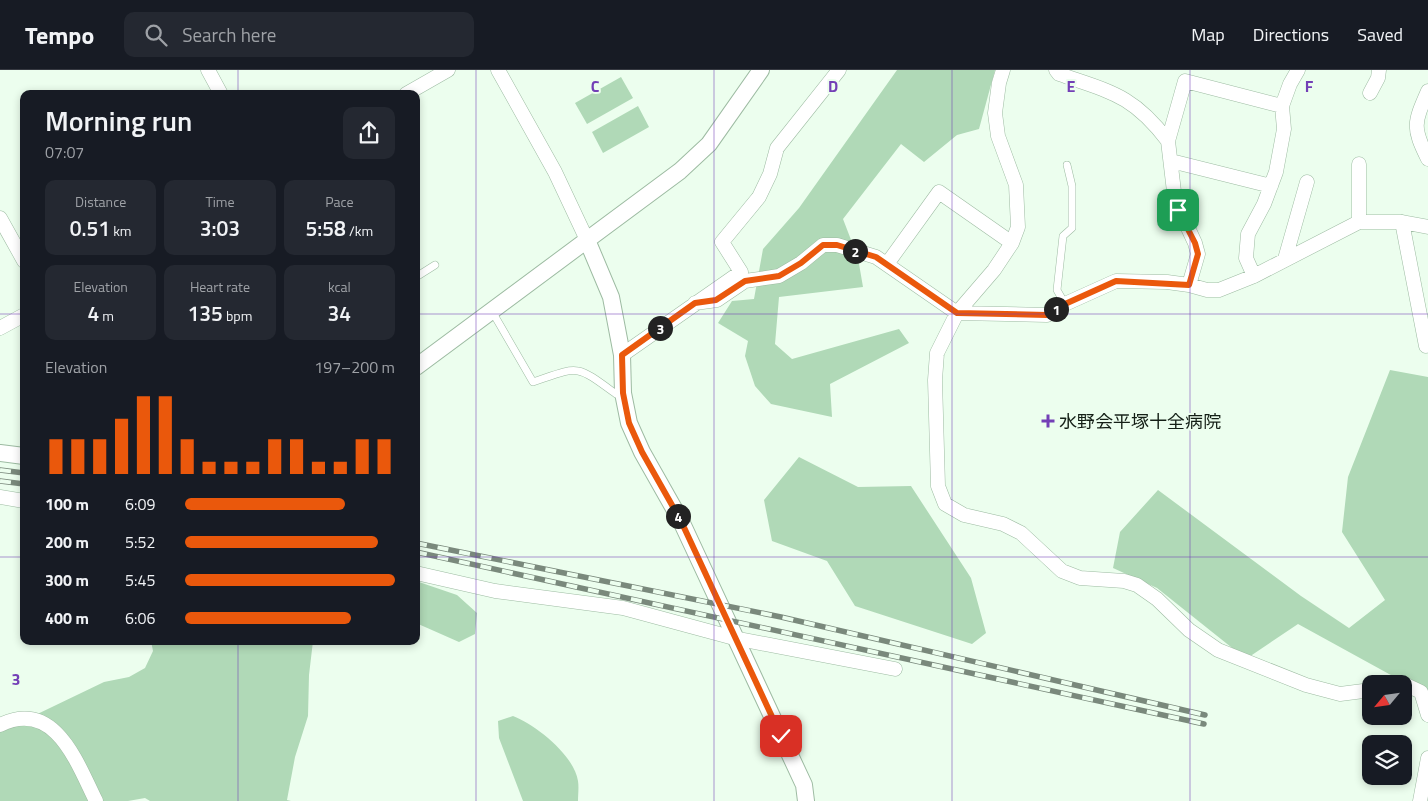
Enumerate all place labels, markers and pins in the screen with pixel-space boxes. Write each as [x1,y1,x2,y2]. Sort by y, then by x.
pin [1157,189,1199,231]
pin: 2 [842,238,868,264]
pin: 1 [1044,296,1068,322]
pin: 3 [648,316,672,340]
place label: 水野会平塚十全病院 [1059,408,1221,435]
marker: 水野会平塚十全病院 [1041,414,1055,428]
pin: 4 [666,504,690,528]
pin [760,715,802,757]

